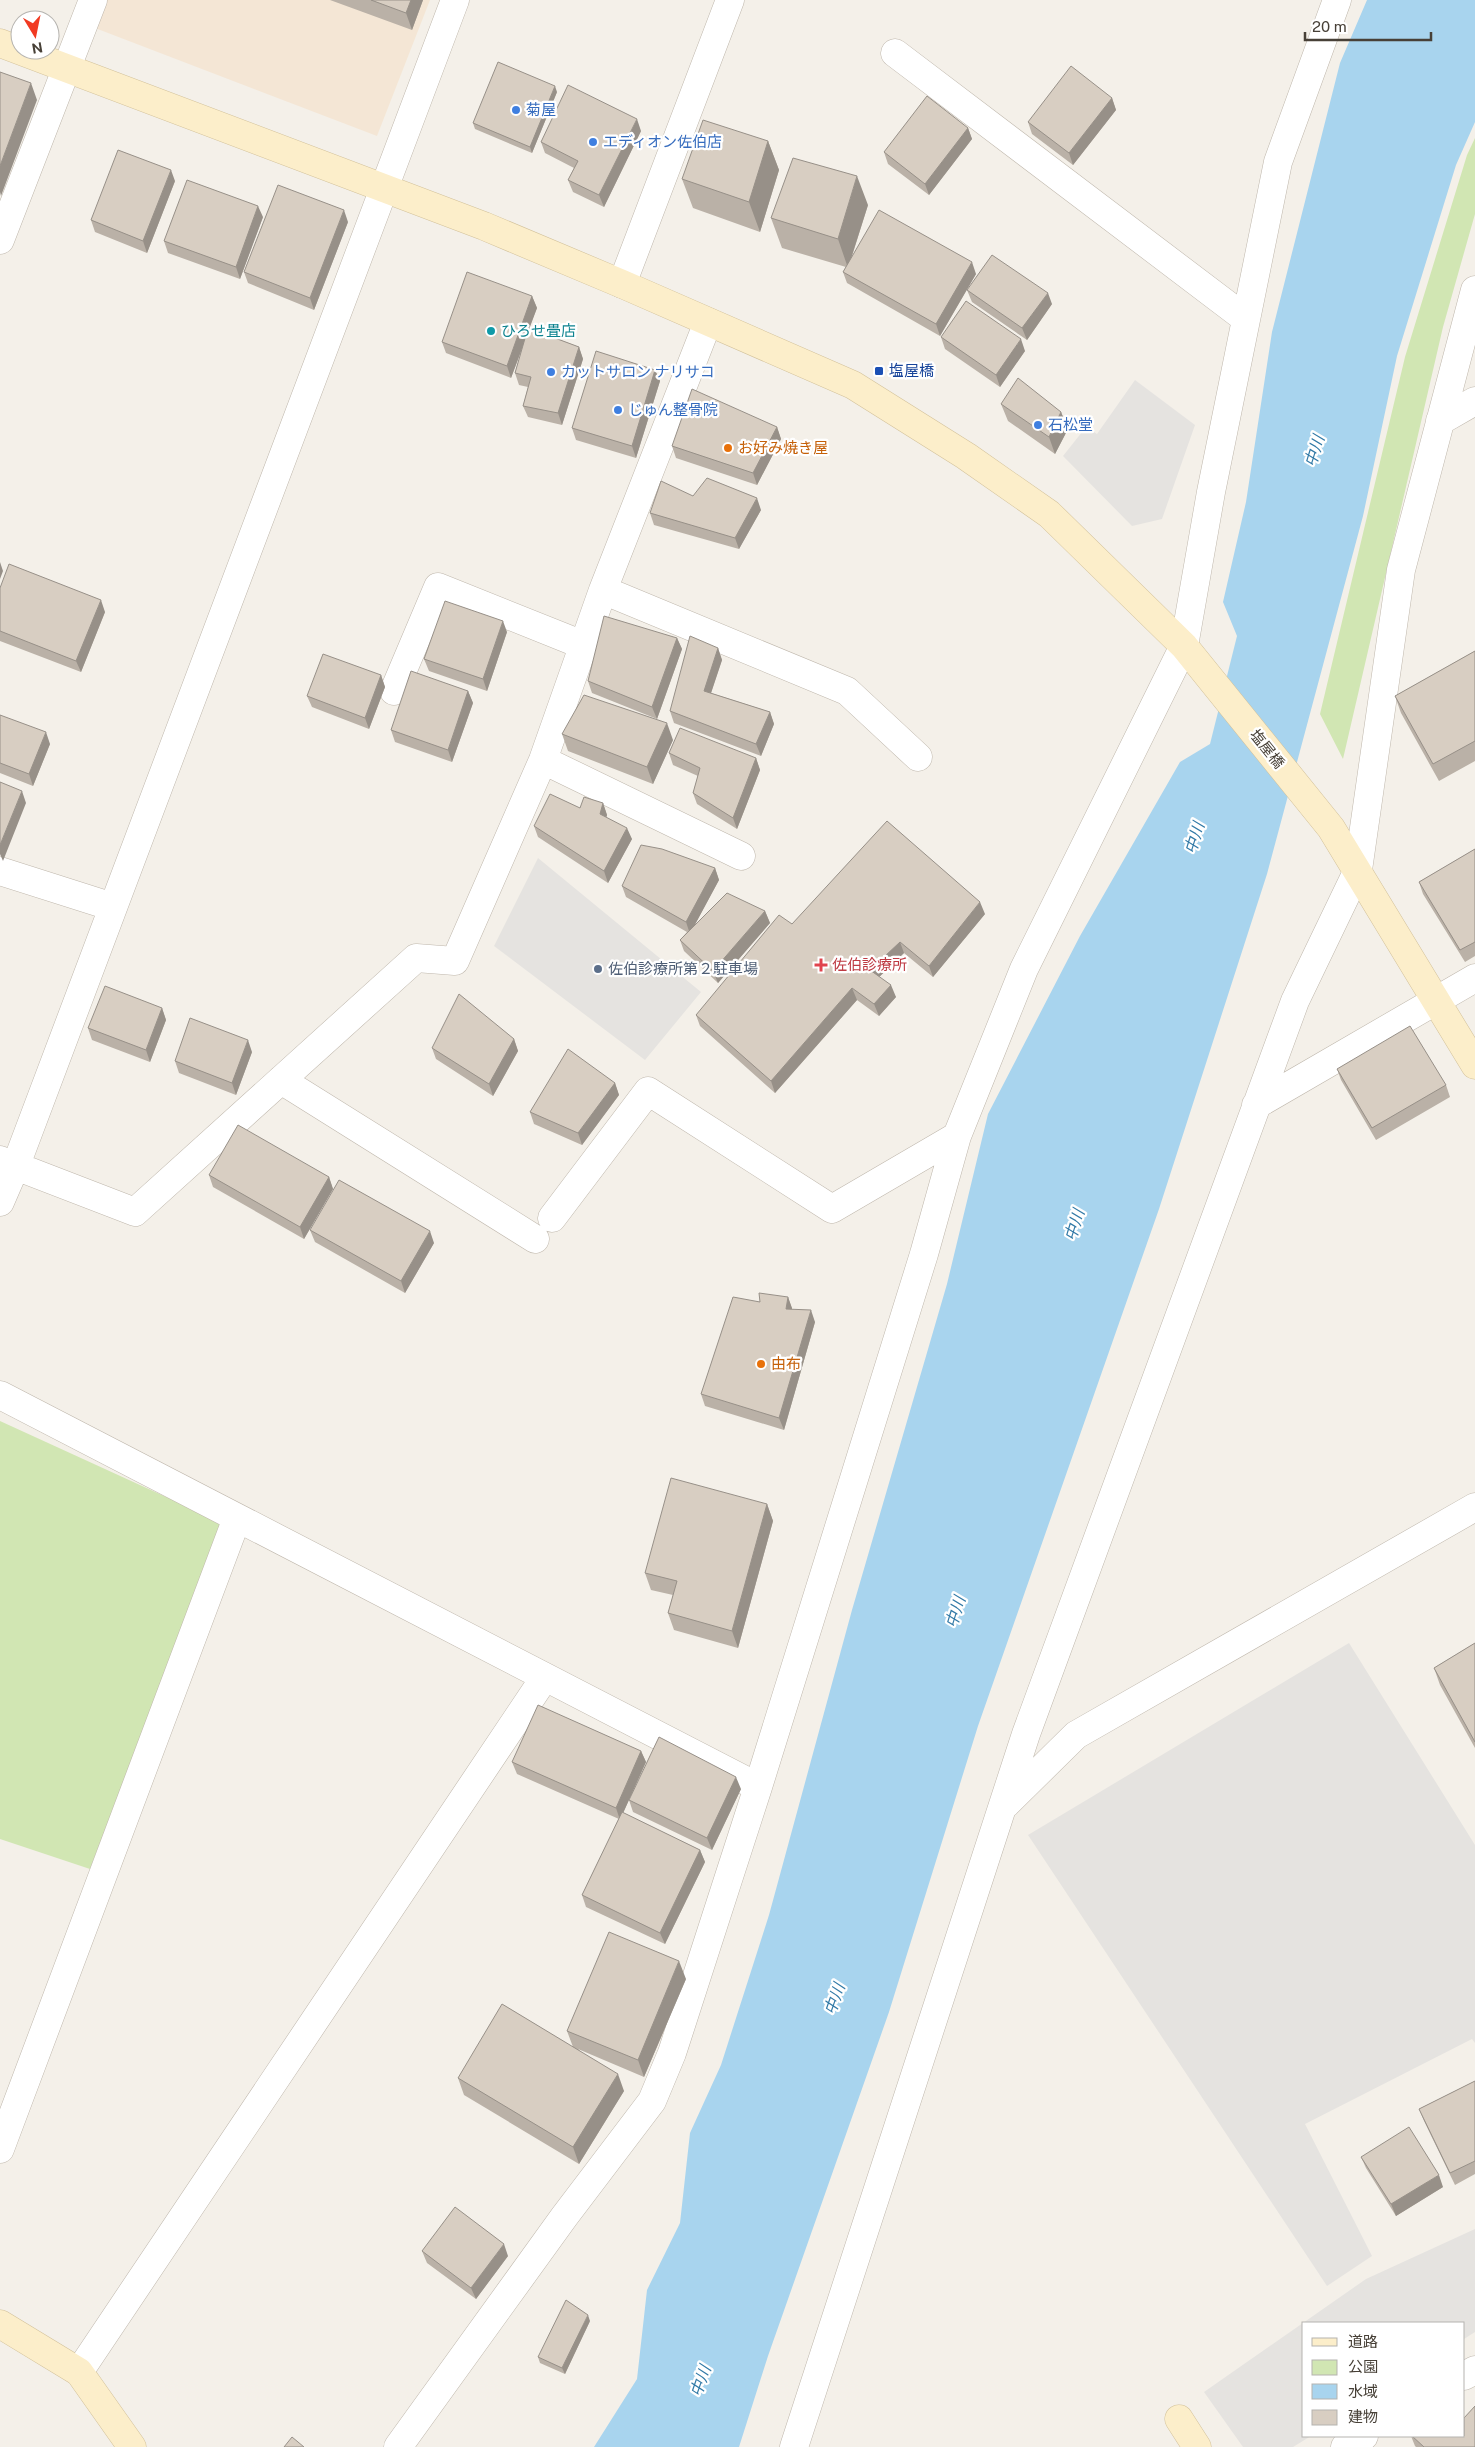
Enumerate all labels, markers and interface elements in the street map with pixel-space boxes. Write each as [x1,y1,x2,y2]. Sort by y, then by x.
north arrow [10,10,60,60]
scale bar [1305,10,1431,42]
text: 20 m [1312,18,1347,35]
text: N [30,39,44,57]
place label: 菊屋 [526,101,556,118]
marker: 菊屋 [510,104,522,116]
place label: エディオン佐伯店 [603,133,722,150]
marker: エディオン佐伯店 [587,136,599,148]
place label: ひろせ畳店 [501,322,576,339]
marker: ひろせ畳店 [485,325,497,337]
place label: 塩屋橋 [889,362,934,379]
place label: カットサロン ナリサコ [561,363,715,380]
marker: 塩屋橋 [873,365,885,377]
marker: カットサロン ナリサコ [545,366,557,378]
place label: じゅん整骨院 [628,401,718,418]
marker: じゅん整骨院 [612,404,624,416]
place label: 石松堂 [1048,416,1093,433]
marker: 石松堂 [1032,419,1044,431]
water label: 中川 [1301,431,1329,469]
place label: お好み焼き屋 [738,439,828,456]
marker: お好み焼き屋 [722,442,734,454]
street label: 塩屋橋 [1247,726,1288,772]
water label: 中川 [1181,818,1209,856]
place label: 佐伯診療所 [832,956,907,973]
marker: 佐伯診療所 [814,958,828,972]
place label: 佐伯診療所第２駐車場 [608,960,758,977]
marker: 佐伯診療所第２駐車場 [592,963,604,975]
water label: 中川 [1061,1205,1089,1243]
place label: 由布 [771,1355,801,1372]
marker: 由布 [755,1358,767,1370]
water label: 中川 [942,1592,970,1630]
water label: 中川 [820,1979,849,2017]
legend [1302,2322,1465,2437]
text: 道路 [1348,2333,1378,2350]
text: 公園 [1348,2358,1378,2375]
water label: 中川 [686,2361,715,2399]
text: 水域 [1348,2383,1378,2400]
text: 建物 [1348,2408,1378,2425]

